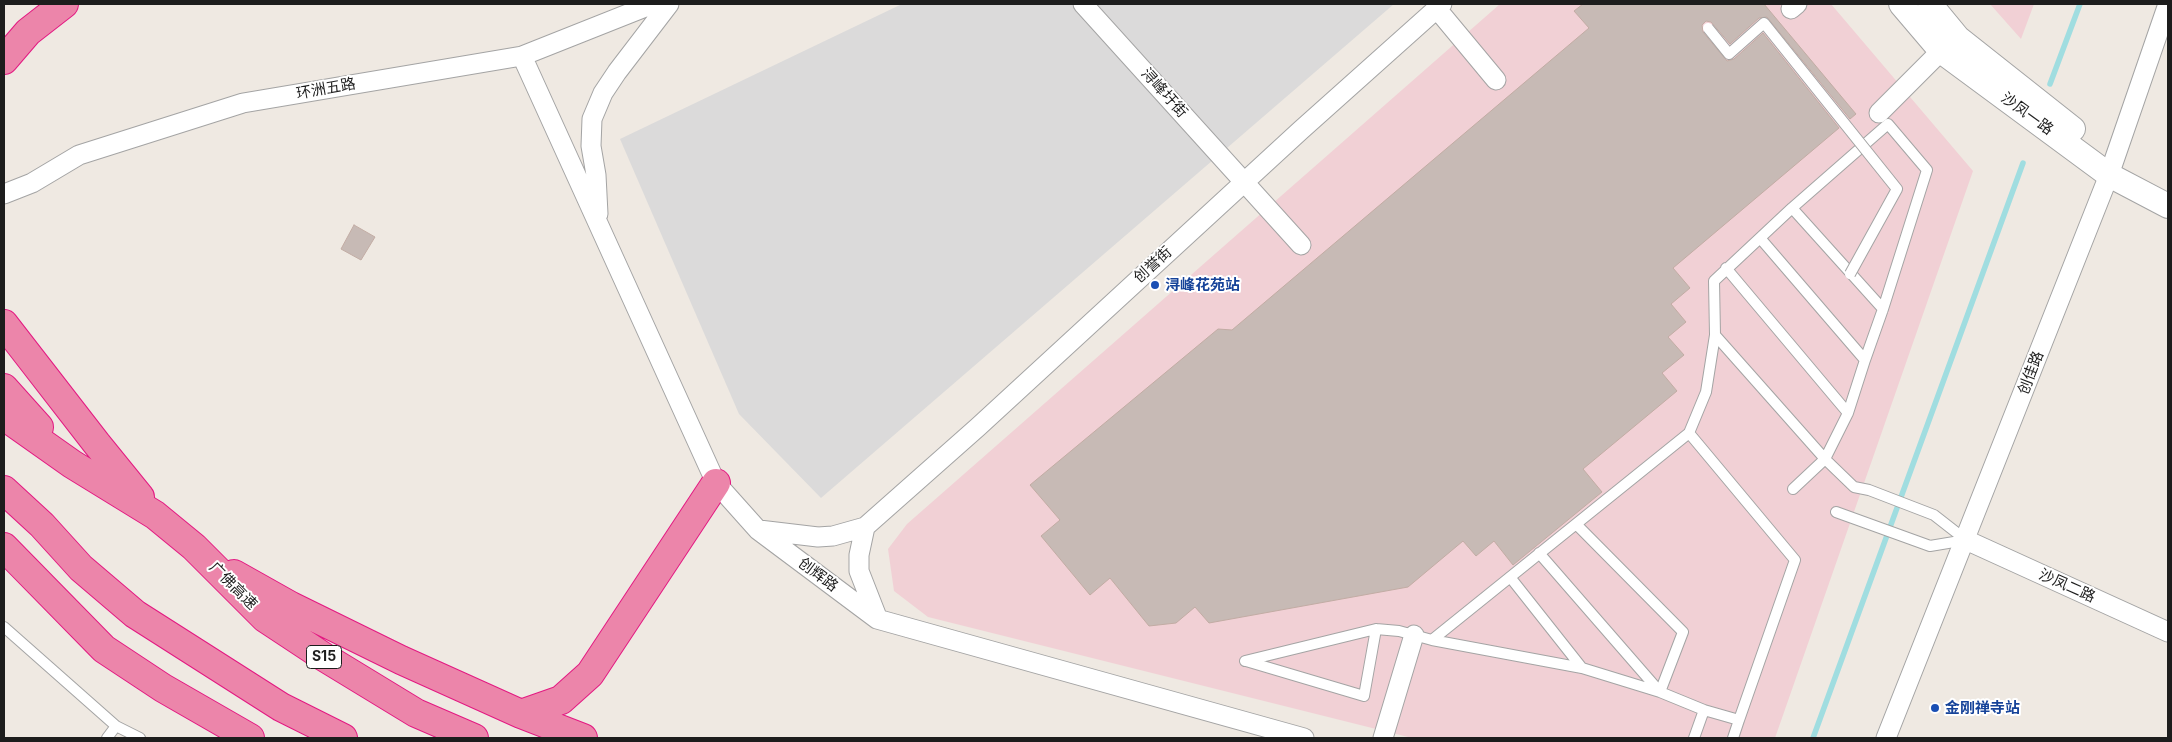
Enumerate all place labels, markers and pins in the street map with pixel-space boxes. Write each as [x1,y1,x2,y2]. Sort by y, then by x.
place label: 浔峰花苑站 [1165,276,1240,294]
marker: 浔峰花苑站 [1149,279,1161,291]
place label: 金刚禅寺站 [1945,699,2020,717]
marker: 金刚禅寺站 [1929,702,1941,714]

